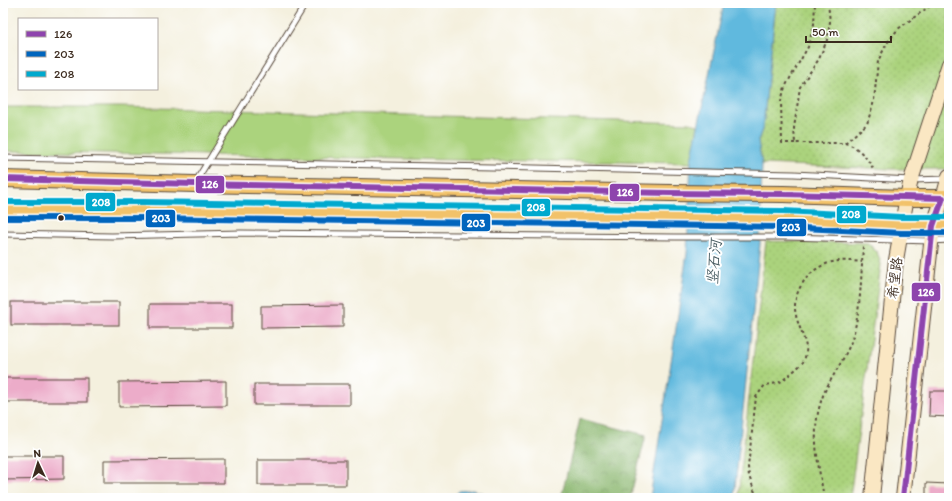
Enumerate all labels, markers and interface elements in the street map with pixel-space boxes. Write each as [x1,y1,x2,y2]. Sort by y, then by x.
legend [18,18,158,90]
scale bar [806,18,891,44]
text: 50 m [812,25,838,39]
text: 126 [54,27,72,41]
text: 203 [54,47,75,61]
text: 208 [54,67,75,81]
line badge: 126 [195,175,225,194]
text: 126 [202,178,219,191]
line badge: 126 [609,183,640,202]
text: 126 [617,186,634,199]
line badge: 208 [85,192,116,212]
text: 208 [92,196,110,209]
line badge: 208 [521,198,551,217]
text: 208 [527,201,545,214]
line badge: 208 [836,205,867,224]
text: 208 [842,208,860,221]
line badge: 203 [145,209,176,228]
text: 203 [152,212,170,225]
unlabelled marker [56,213,66,223]
line badge: 203 [461,213,491,232]
text: 203 [467,217,485,230]
line badge: 203 [776,218,807,237]
text: 203 [782,221,800,234]
water label: 竖石河 [703,236,725,285]
street label: 希望路 [884,256,906,300]
line badge: 126 [911,282,941,302]
text: 126 [918,286,935,299]
north arrow [18,443,58,483]
text: N [33,447,42,460]

